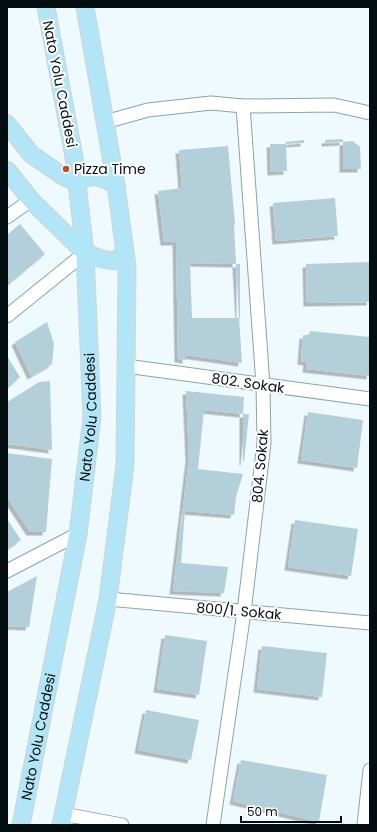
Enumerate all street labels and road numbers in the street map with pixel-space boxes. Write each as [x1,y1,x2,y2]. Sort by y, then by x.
street label: Nato Yolu Caddesi [38,19,82,149]
street label: Nato Yolu Caddesi [74,352,102,483]
street label: 802. Sokak [210,368,287,398]
street label: 804. Sokak [247,427,273,504]
street label: 800/1. Sokak [196,597,283,625]
street label: Nato Yolu Caddesi [16,671,61,802]

